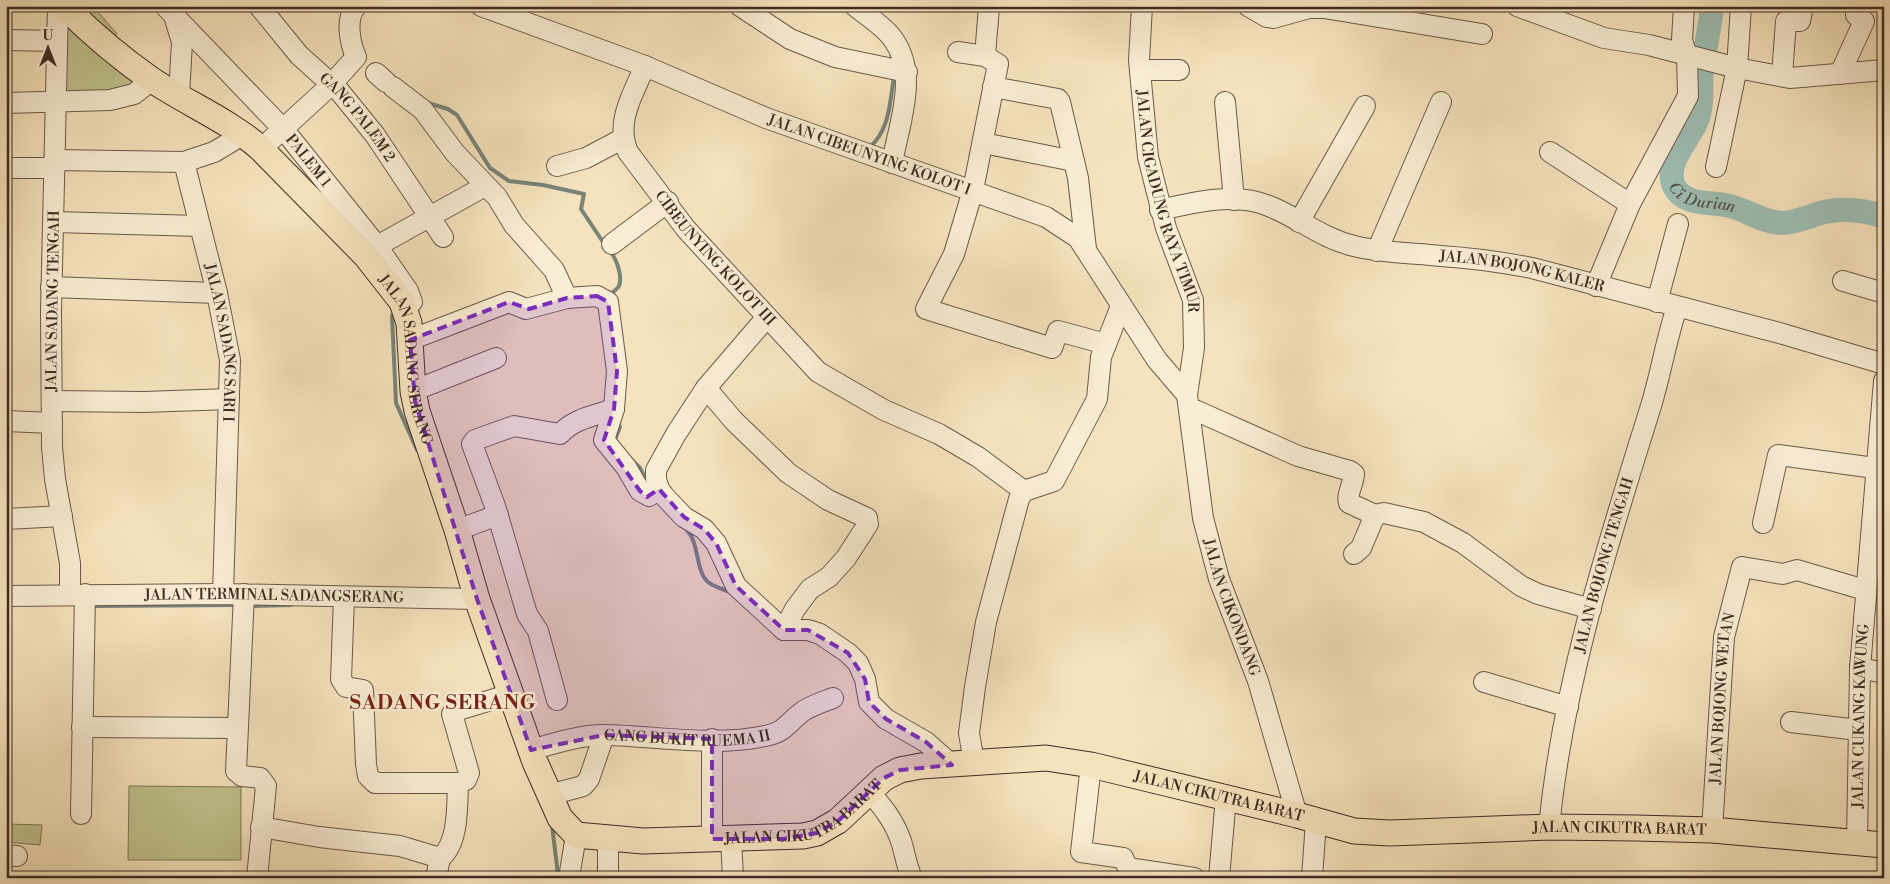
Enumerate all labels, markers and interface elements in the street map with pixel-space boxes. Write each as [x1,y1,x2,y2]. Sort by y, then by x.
north arrow [22,22,72,72]
text: U [43,27,54,45]
street label: GANG PALEM 2 [315,68,400,165]
street label: JALAN CIGADUNG RAYA TIMUR [1132,88,1203,313]
street label: JALAN CIBEUNYING KOLOT I [764,110,974,199]
street label: PALEM 1 [282,130,336,191]
water label: Ci Durian [1664,178,1739,217]
street label: CIBEUNYING KOLOT III [651,187,780,330]
street label: JALAN SADANG TENGAH [42,210,64,393]
street label: JALAN BOJONG KALER [1438,246,1607,296]
street label: JALAN SADANG SARI I [200,260,240,422]
street label: JALAN SADANG SERANG [374,270,437,447]
street label: JALAN BOJONG TENGAH [1570,475,1638,656]
street label: JALAN CIKONDANG [1199,536,1265,678]
street label: JALAN TERMINAL SADANGSERANG [143,584,404,607]
street label: JALAN BOJONG WETAN [1705,611,1739,786]
street label: JALAN CUKANG KAWUNG [1848,623,1873,810]
district label: SADANG SERANG [349,691,537,716]
street label: GANG BUKIT RUEMA II [604,725,773,750]
street label: JALAN CIKUTRA BARAT [1131,766,1307,826]
street label: JALAN CIKUTRA BARAT [723,775,886,848]
street label: JALAN CIKUTRA BARAT [1531,817,1707,839]

